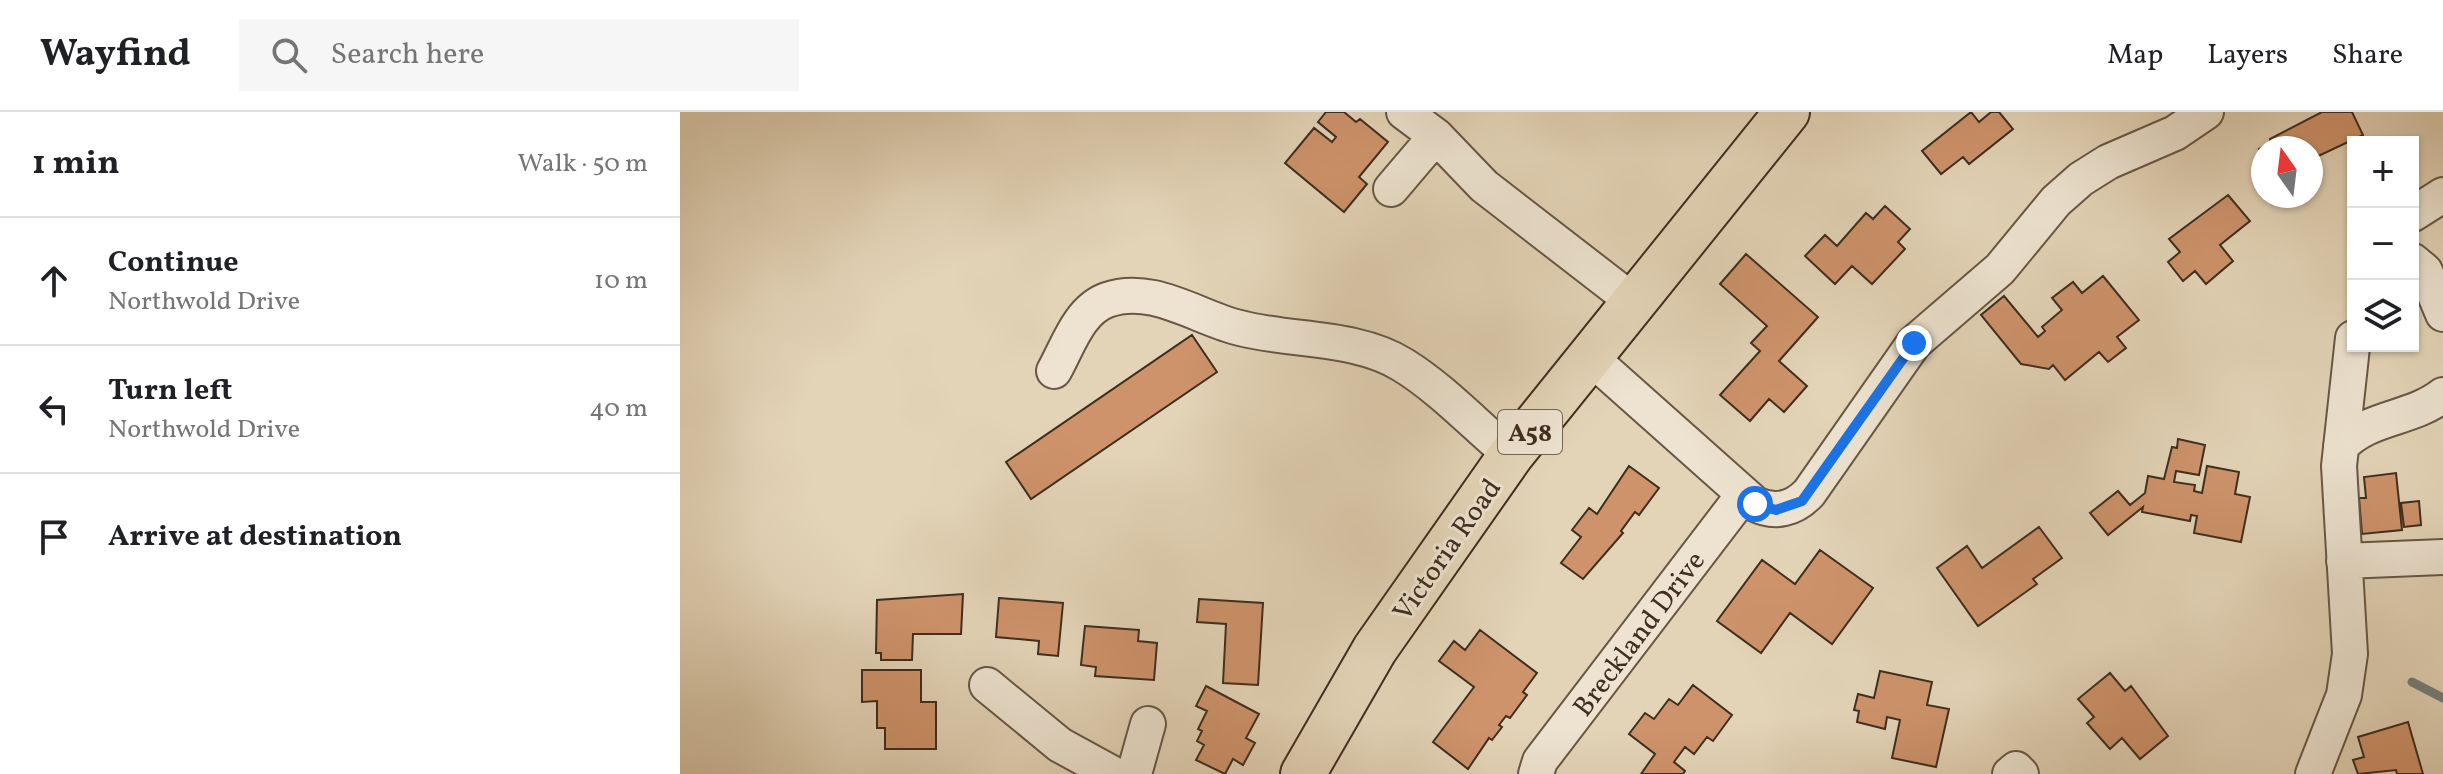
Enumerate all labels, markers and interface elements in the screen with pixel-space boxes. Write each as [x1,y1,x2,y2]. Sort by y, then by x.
search box [239,19,799,91]
text: Wayfind [40,29,191,82]
icon: search [267,33,311,77]
text: Search here [331,34,484,76]
text: Map [2107,36,2163,75]
text: Layers [2207,36,2288,75]
text: Share [2332,36,2403,75]
north arrow [2251,136,2323,208]
map controls [2347,136,2419,352]
button: + [2347,136,2419,208]
text: 1 min [32,141,120,188]
text: Walk · 50 m [518,146,648,182]
button: − [2347,208,2419,280]
text: Continue [108,242,239,284]
icon: ahead [32,259,76,303]
text: 10 m [594,263,648,299]
button: layers [2347,280,2419,352]
text: Northwold Drive [108,284,300,320]
route end [1896,325,1932,361]
text: Turn left [108,370,232,412]
icon: left [32,387,76,431]
text: 40 m [589,391,648,427]
road number: A58 [1498,410,1562,454]
text: Northwold Drive [108,412,300,448]
street label: Victoria Road [1384,471,1512,630]
route start [1737,486,1773,522]
icon: arrive [32,515,76,559]
text: Arrive at destination [108,516,402,558]
street label: Breckland Drive [1565,544,1715,725]

